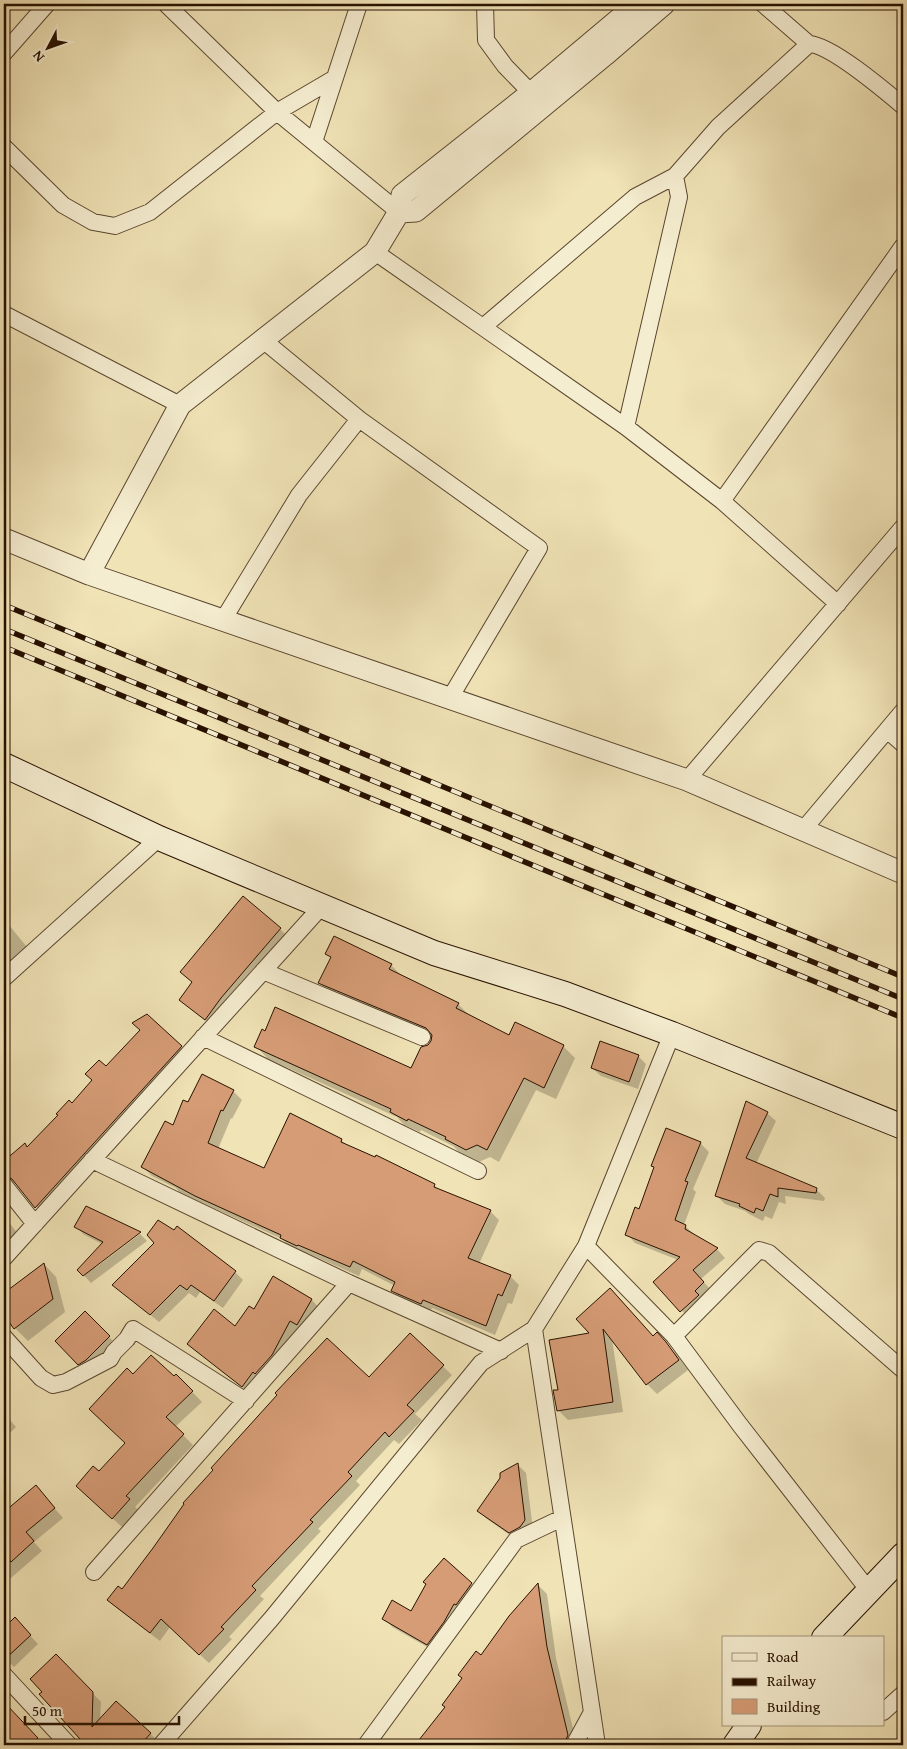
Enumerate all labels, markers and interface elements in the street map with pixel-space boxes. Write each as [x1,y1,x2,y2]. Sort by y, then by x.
north arrow [22,22,72,72]
text: N [27,46,49,67]
legend [722,1636,884,1726]
text: Road [767,1646,798,1667]
text: Railway [767,1670,817,1691]
scale bar [25,1694,179,1726]
text: Building [767,1696,821,1717]
text: 50 m [32,1700,63,1721]

